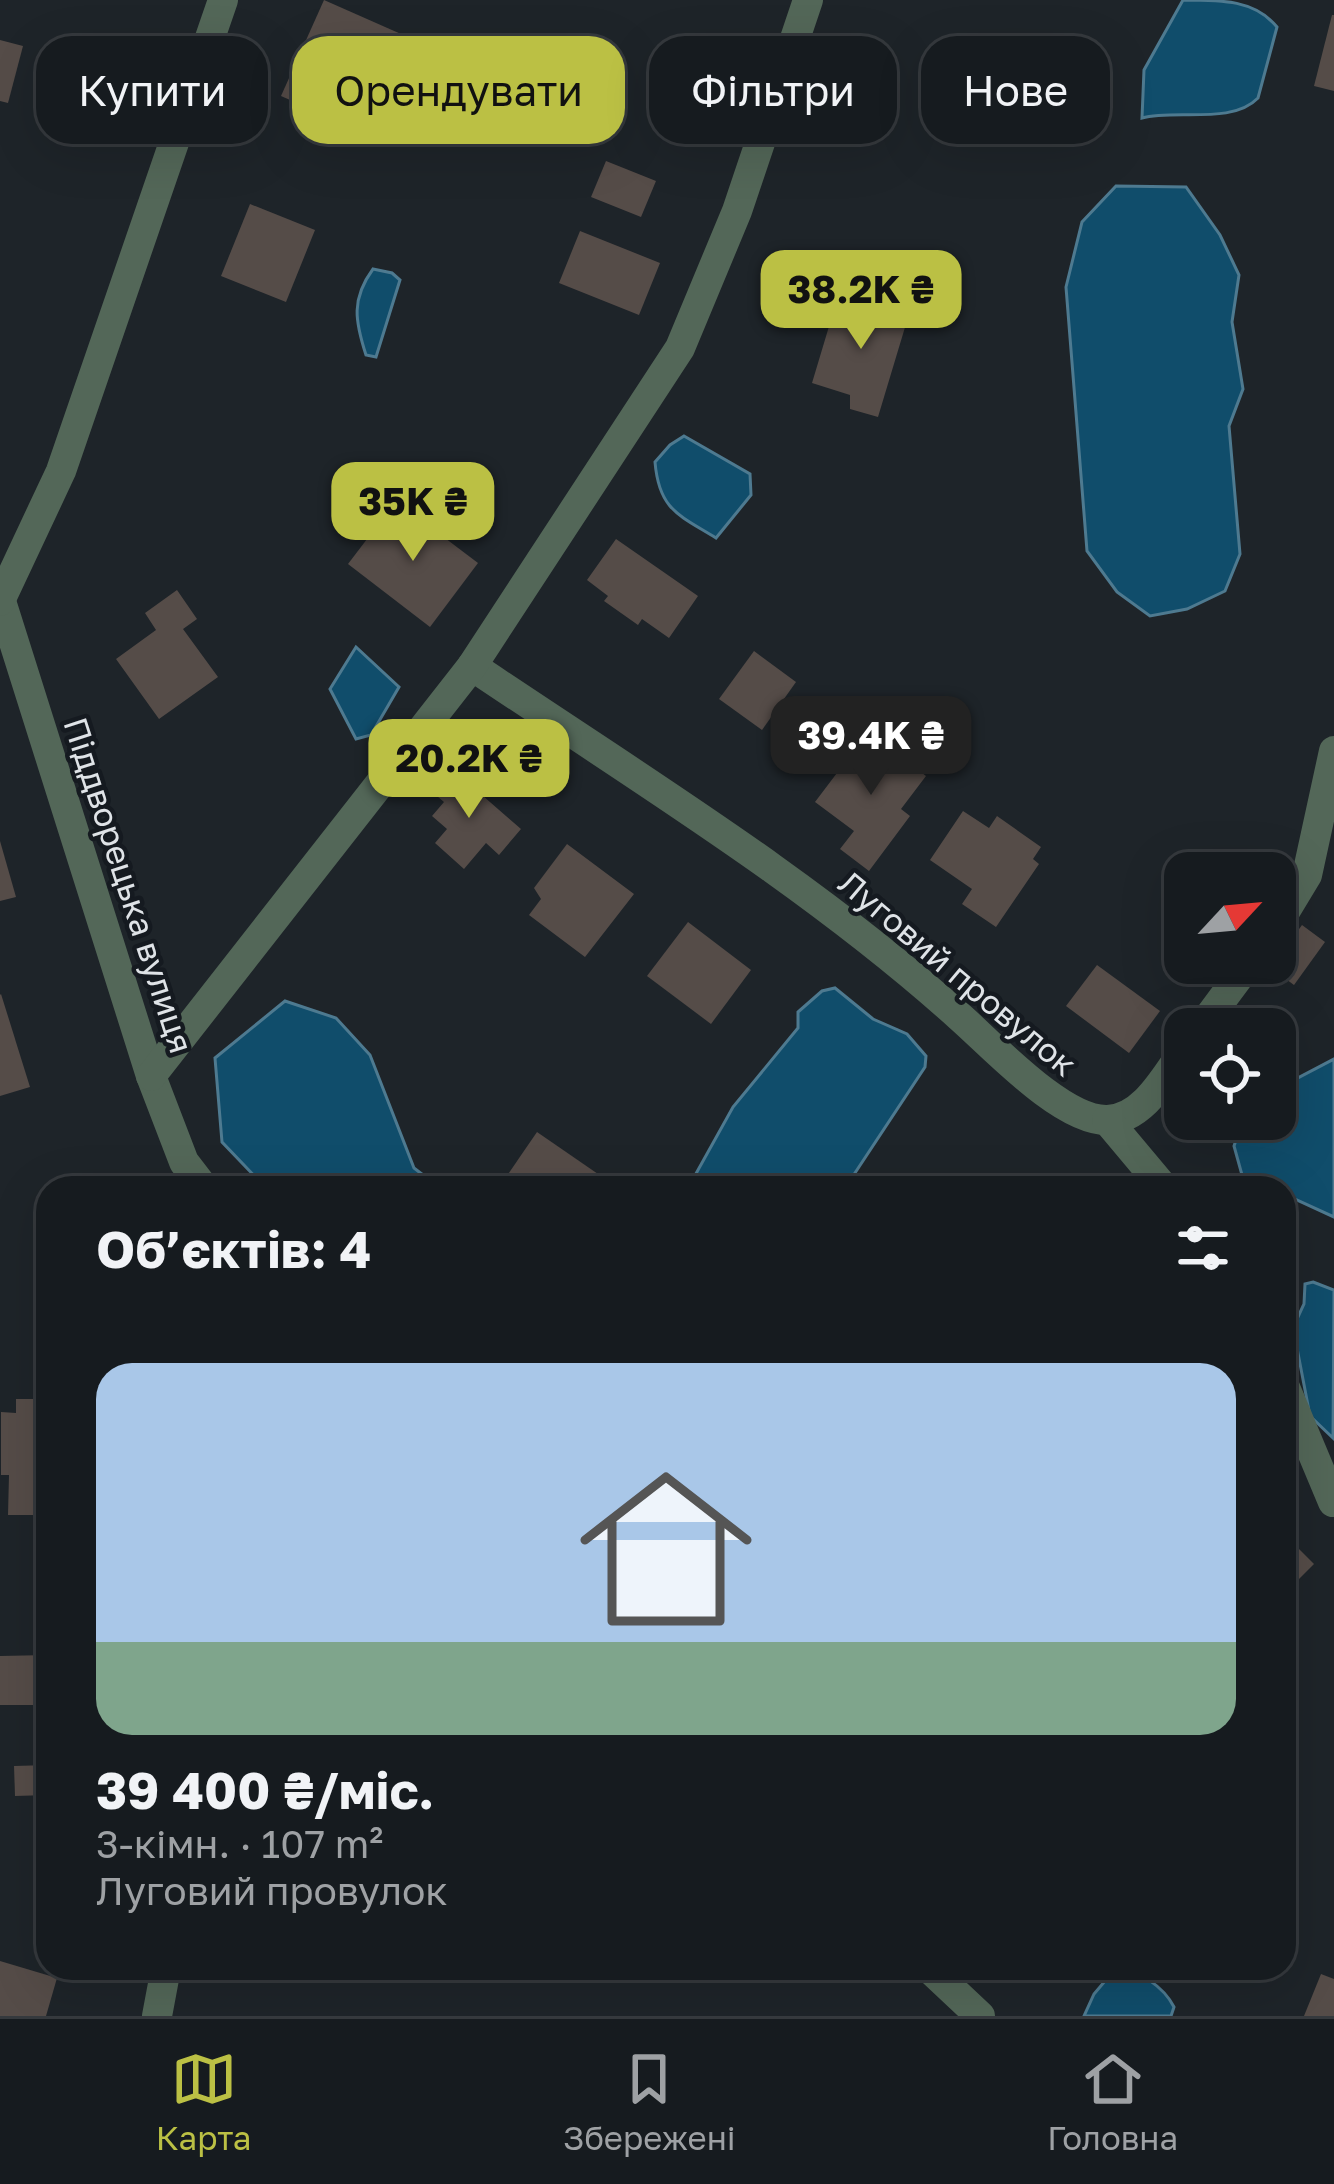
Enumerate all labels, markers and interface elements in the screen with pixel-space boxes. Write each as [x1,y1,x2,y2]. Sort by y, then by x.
chip: Купити [36,36,268,144]
chip: Орендувати [292,36,625,144]
chip: Фільтри [649,36,897,144]
chip: Нове [921,36,1110,144]
pin: 38.2K ₴ [750,250,972,352]
text: 38.2K ₴ [788,265,934,312]
pin: 35K ₴ [329,462,497,564]
text: 35K ₴ [358,477,468,524]
pin: 39.4K ₴ [760,696,982,798]
text: 39.4K ₴ [797,711,945,758]
street label: Піддворецька вулиця [56,712,202,1058]
pin: 20.2K ₴ [358,719,580,821]
text: 20.2K ₴ [395,734,543,781]
north arrow [1164,852,1296,984]
map controls [1164,852,1296,1140]
street label: Луговий провулок [831,862,1085,1084]
button: locate [1164,1008,1296,1140]
icon: filters [1170,1215,1236,1281]
text: Об’єктів: 4 [96,1218,371,1279]
icon: home [558,1441,774,1657]
text: 39 400 ₴/міс. [96,1759,434,1820]
text: 3-кімн. · 107 m² [96,1820,383,1867]
text: Луговий провулок [96,1867,448,1914]
tab: Карта [156,2046,251,2157]
tab: Збережені [563,2046,736,2157]
tab: Головна [1047,2046,1178,2157]

